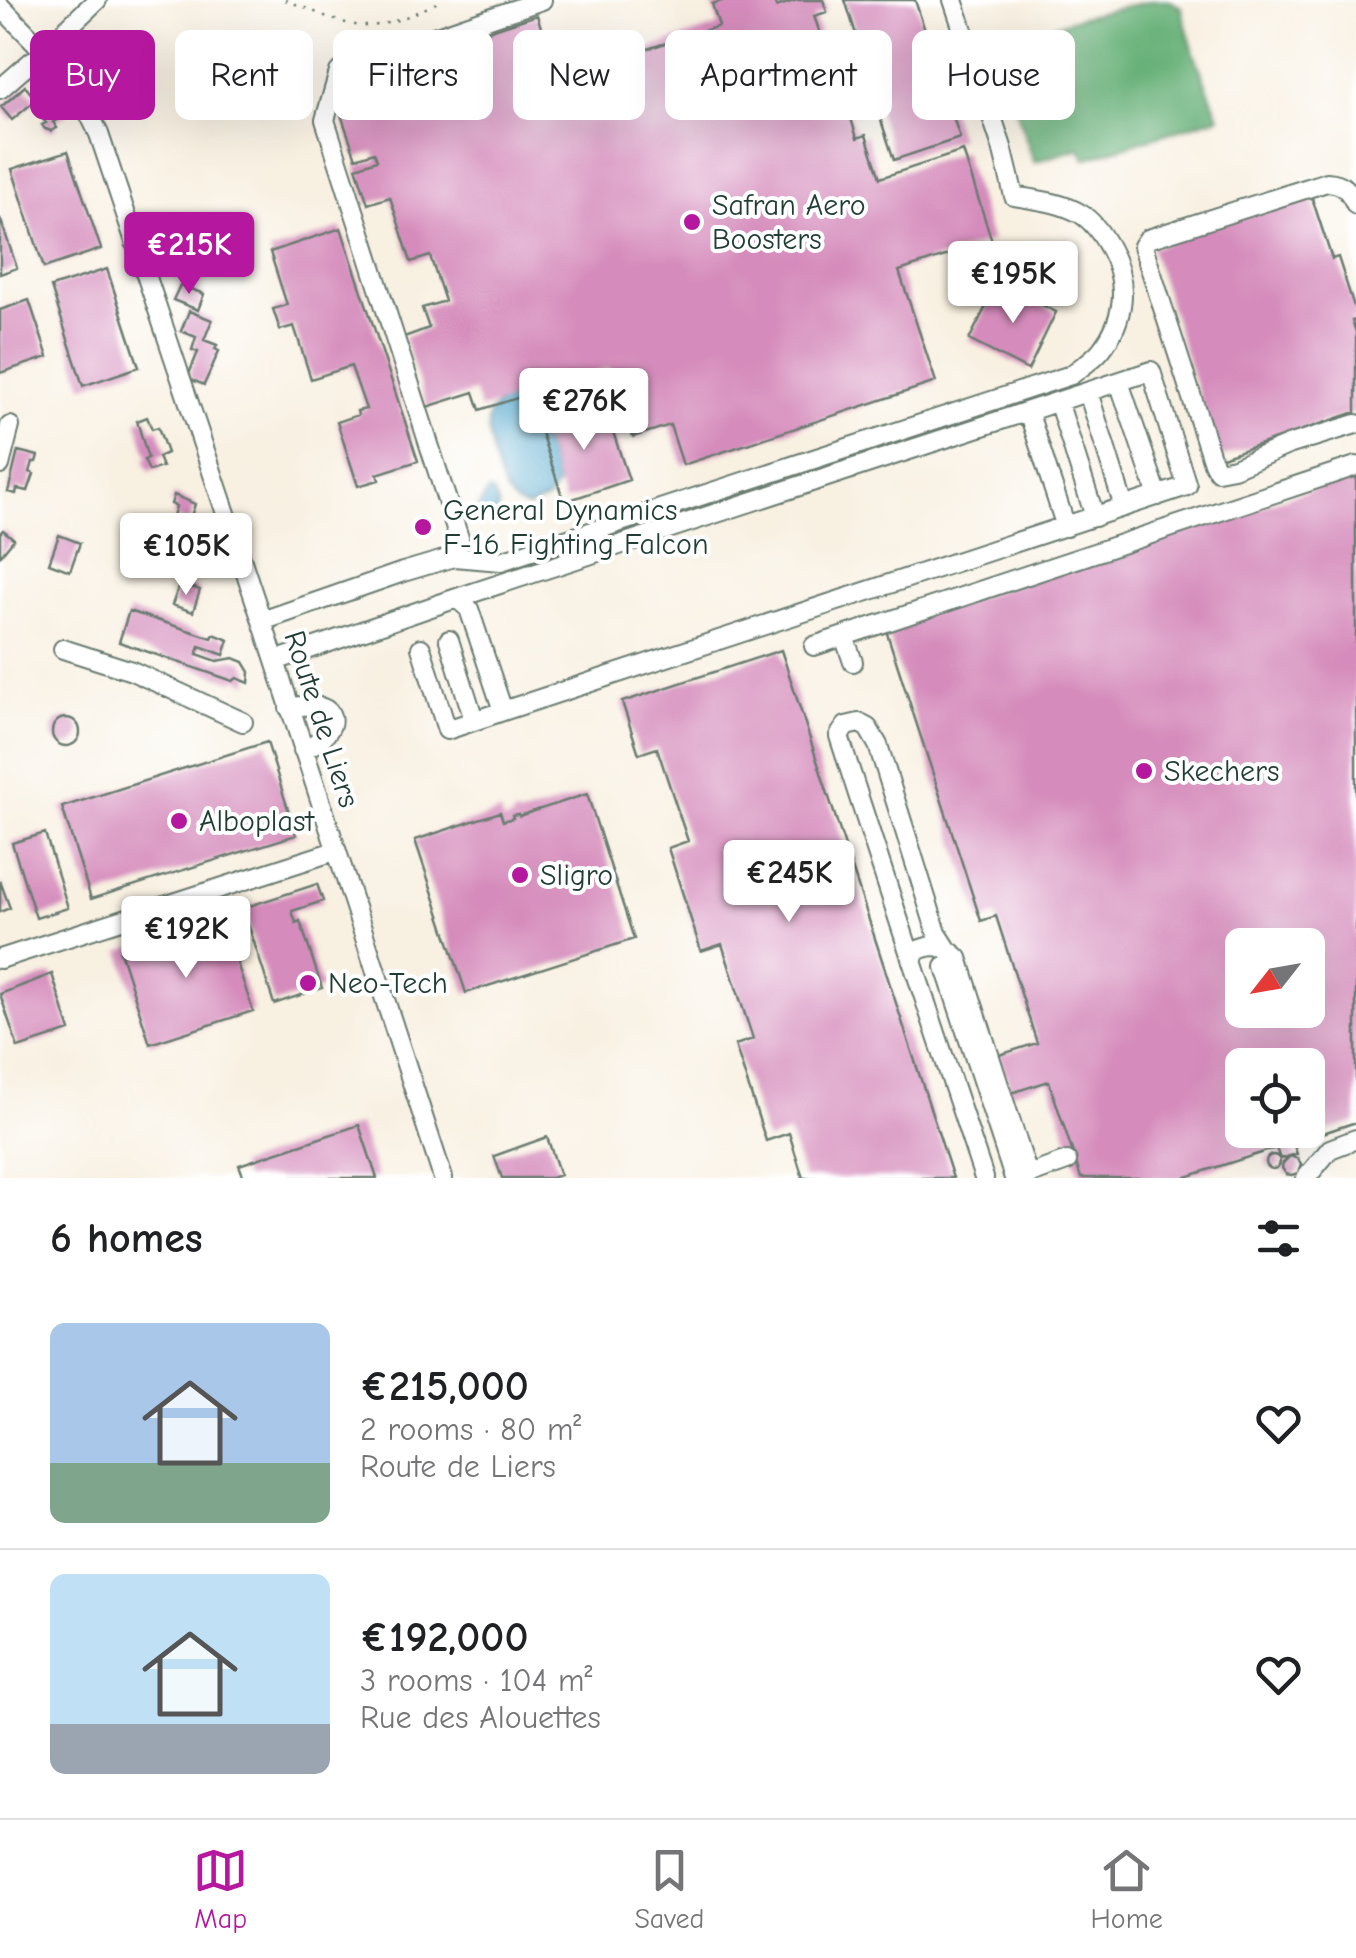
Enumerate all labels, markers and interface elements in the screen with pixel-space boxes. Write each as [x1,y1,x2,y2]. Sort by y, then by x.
chip: Buy [30,30,155,120]
chip: Rent [175,30,313,120]
chip: Filters [333,30,493,120]
chip: New [513,30,645,120]
chip: Apartment [665,30,892,120]
chip: House [912,30,1075,120]
place label: Safran Aero Boosters [712,188,866,257]
marker: Safran Aero Boosters [681,211,703,233]
pin: €215K [119,212,259,297]
text: €215K [146,226,232,263]
pin: €195K [943,241,1083,326]
text: €195K [970,255,1056,292]
pin: €276K [514,368,654,453]
text: €276K [541,382,627,419]
place label: General Dynamics F-16 Fighting Falcon [443,493,708,562]
pin: €105K [116,513,256,598]
marker: General Dynamics F-16 Fighting Falcon [412,516,434,538]
text: €105K [142,527,230,564]
street label: Route de Liers [277,626,367,812]
place label: Skechers [1164,754,1279,789]
marker: Skechers [1133,760,1155,782]
place label: Alboplast [199,804,315,839]
marker: Alboplast [168,810,190,832]
pin: €245K [719,840,859,925]
text: €245K [745,854,833,891]
place label: Sligro [540,858,613,893]
marker: Sligro [509,864,531,886]
pin: €192K [116,896,256,981]
text: €192K [143,910,229,947]
north arrow [1225,928,1325,1028]
map controls [1225,928,1325,1148]
place label: Neo-Tech [328,966,448,1001]
marker: Neo-Tech [297,972,319,994]
button: locate [1225,1048,1325,1148]
icon: filters [1251,1211,1306,1266]
text: 6 homes [50,1214,203,1263]
text: €215,000 [360,1362,529,1411]
icon: home [130,1363,250,1483]
icon: heart [1251,1396,1306,1451]
text: 2 rooms · 80 m² [360,1411,581,1448]
text: Route de Liers [360,1448,556,1485]
text: €192,000 [360,1613,528,1662]
icon: home [130,1614,250,1734]
icon: heart [1251,1647,1306,1702]
text: 3 rooms · 104 m² [360,1662,592,1699]
text: Rue des Alouettes [360,1699,601,1736]
tab: Map [193,1843,248,1935]
tab: Saved [634,1843,704,1935]
tab: Home [1091,1843,1163,1935]

